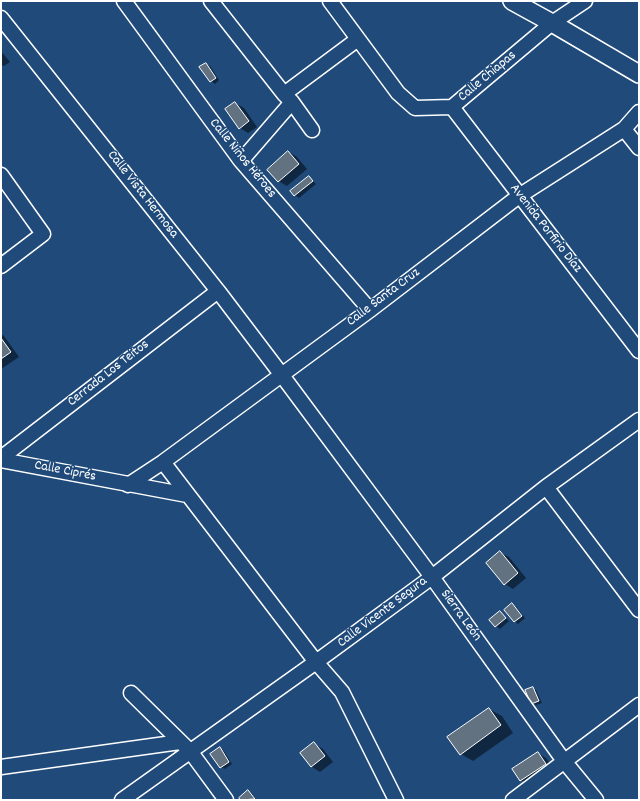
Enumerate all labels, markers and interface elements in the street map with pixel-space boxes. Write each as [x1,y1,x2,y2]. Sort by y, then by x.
street label: Calle Chiapas [455,48,521,106]
street label: Calle Niños Héroes [205,116,279,202]
street label: Calle Vista Hermosa [103,148,181,242]
street label: Avenida Porfirio Díaz [505,181,585,277]
street label: Calle Santa Cruz [344,265,424,331]
street label: Cerrada Los Teitos [65,337,153,411]
street label: Calle Ciprés [33,458,97,486]
street label: Calle Vicente Segura [335,574,431,652]
street label: Sierra León [436,587,484,645]

